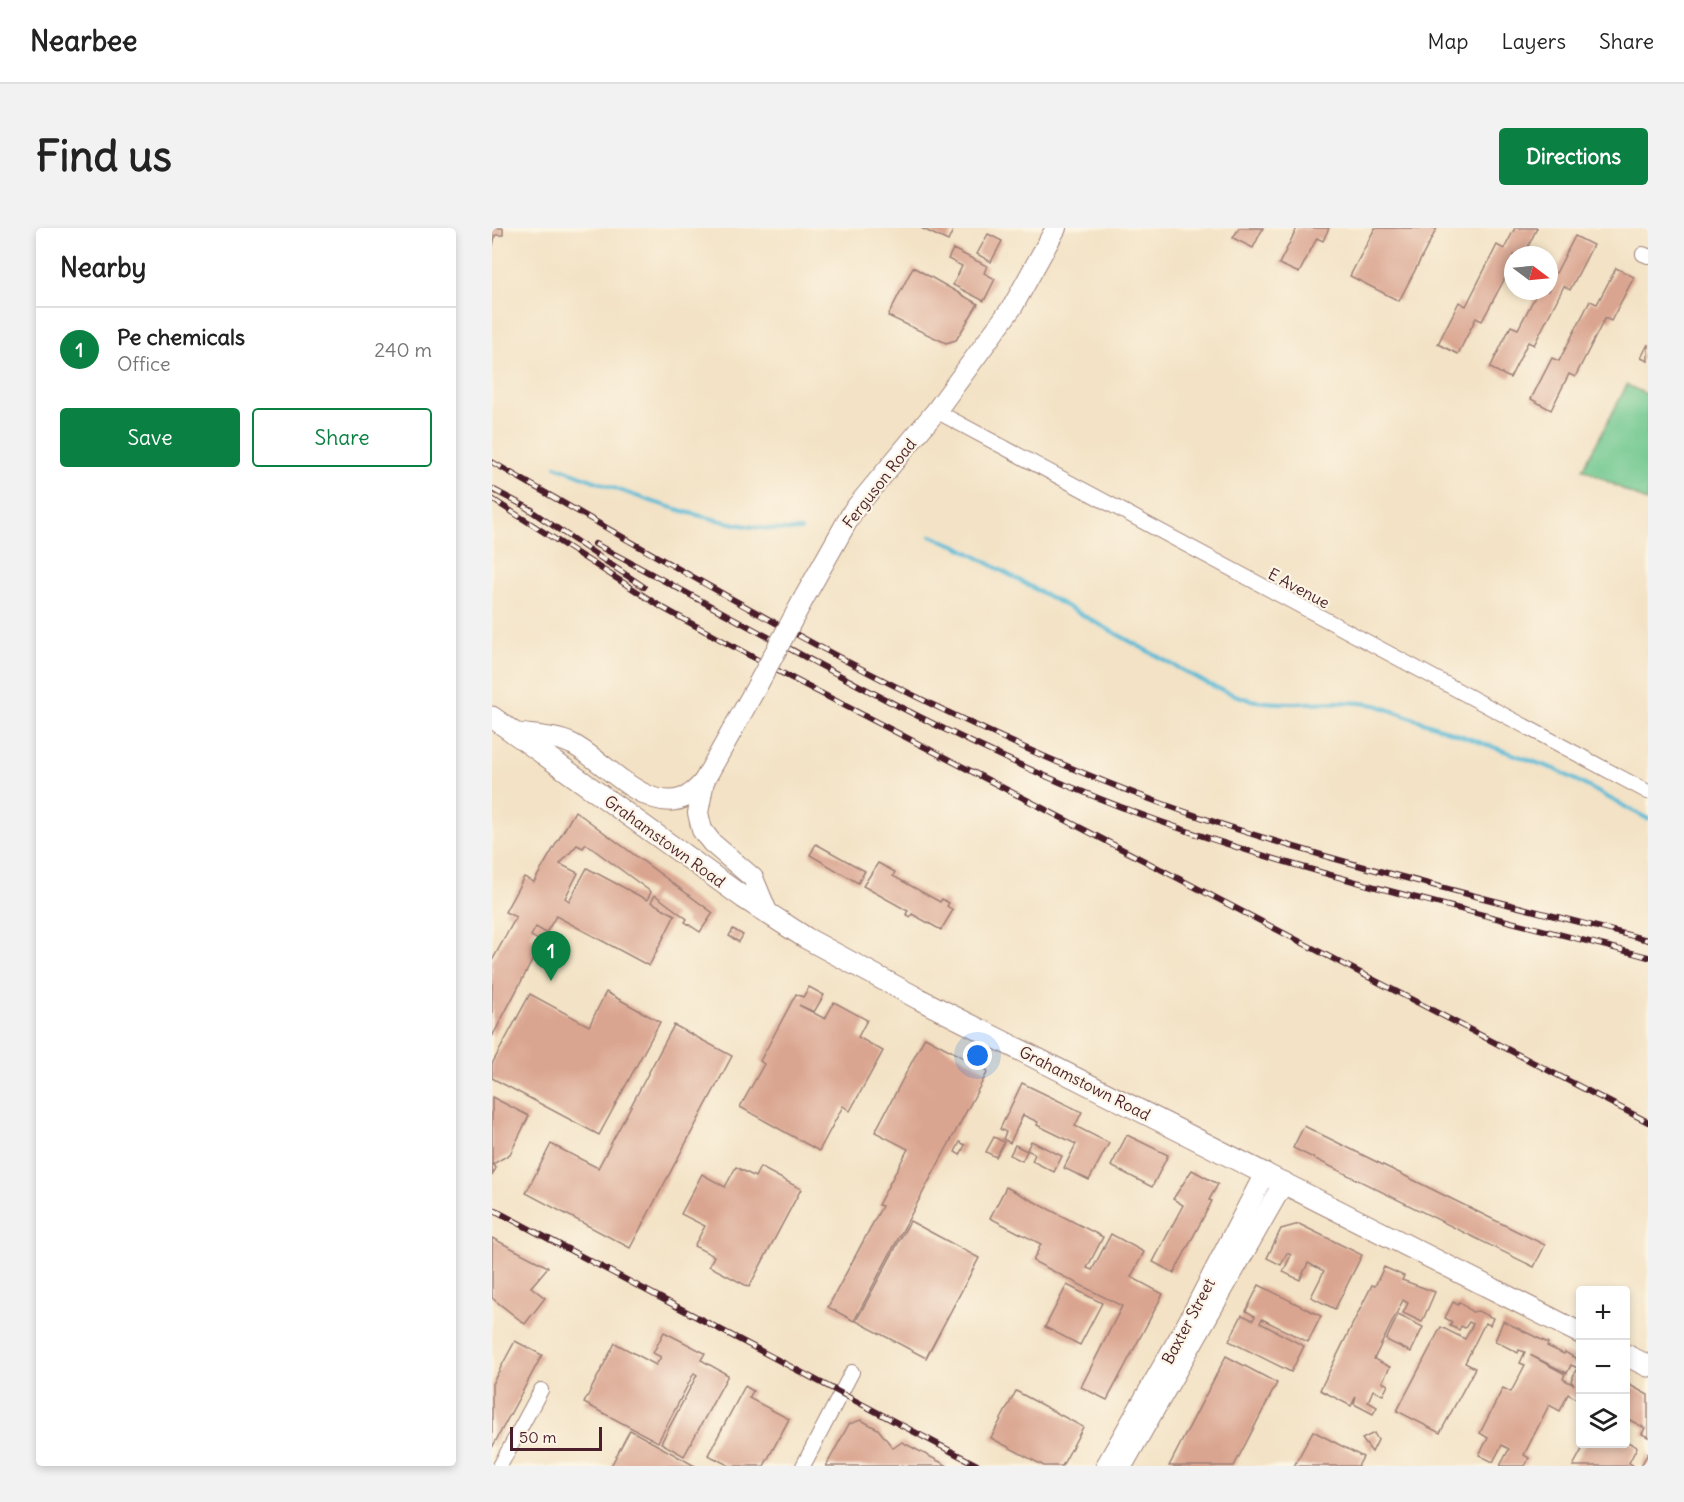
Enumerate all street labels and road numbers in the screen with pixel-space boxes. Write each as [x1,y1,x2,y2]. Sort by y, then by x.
street label: Ferguson Road [838,434,920,532]
street label: E Avenue [1265,563,1333,613]
street label: Grahamstown Road [601,791,729,891]
street label: Grahamstown Road [1016,1041,1154,1125]
street label: Baxter Street [1157,1274,1219,1367]

